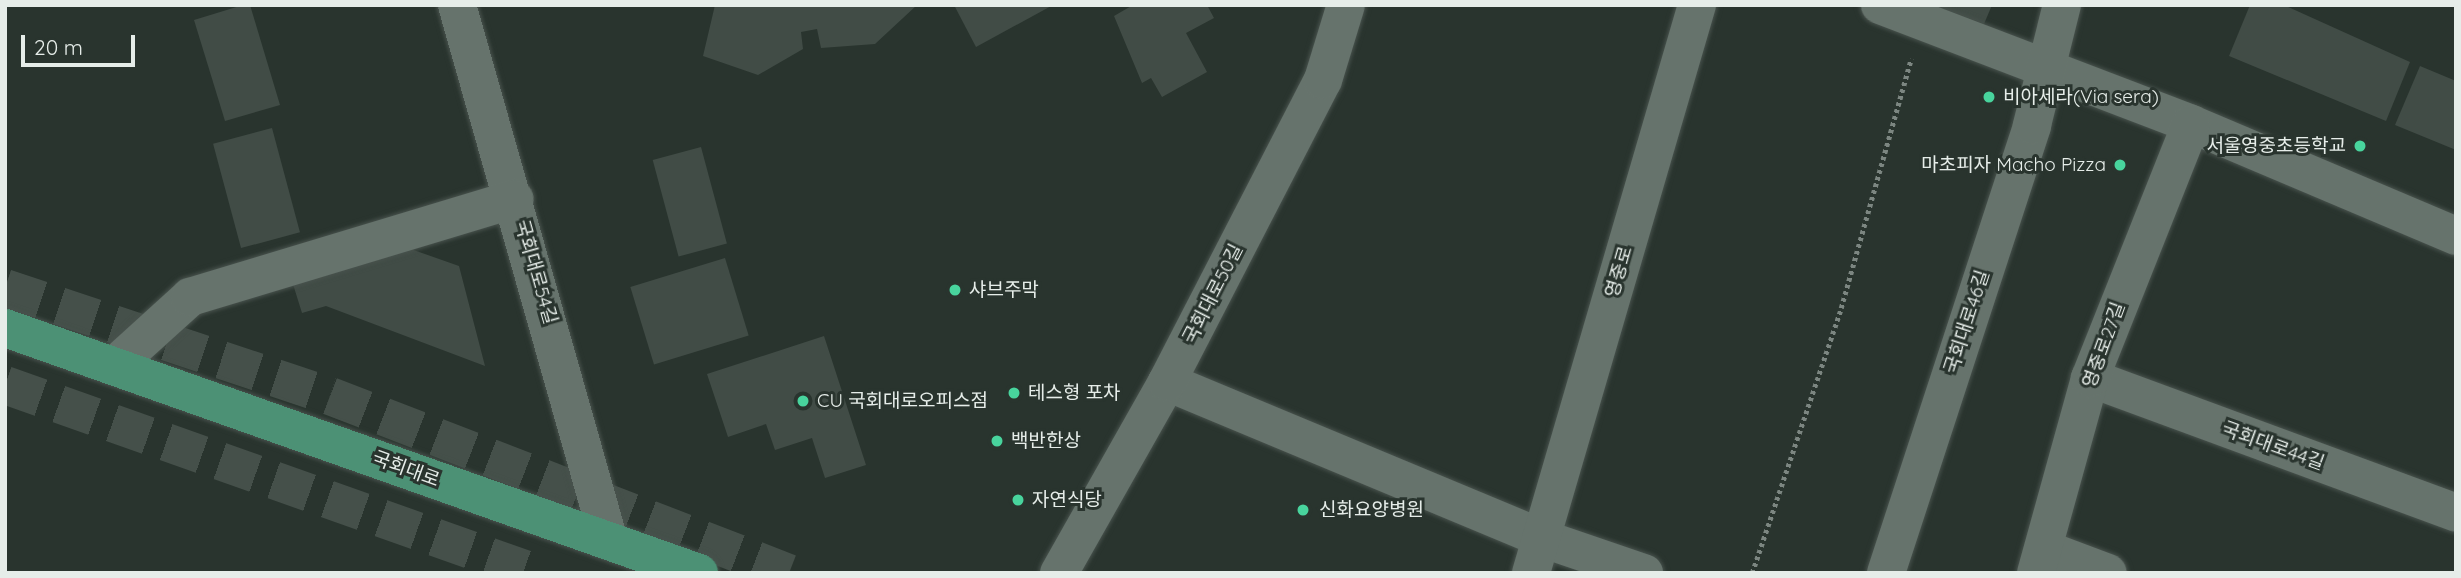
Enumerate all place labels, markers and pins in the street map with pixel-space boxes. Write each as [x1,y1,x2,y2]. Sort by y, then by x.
place label: 비아세라(Via sera) [2003,86,2159,108]
marker: 비아세라(Via sera) [1981,89,1997,105]
place label: 서울영중초등학교 [2206,135,2346,157]
marker: 서울영중초등학교 [2352,138,2368,154]
place label: 마초피자 Macho Pizza [1921,154,2106,176]
marker: 마초피자 Macho Pizza [2112,157,2128,173]
place label: 샤브주막 [969,279,1039,301]
marker: 샤브주막 [947,282,963,298]
place label: 테스형 포차 [1028,382,1121,404]
marker: 테스형 포차 [1006,385,1022,401]
place label: CU 국회대로오피스점 [817,390,988,412]
marker: CU 국회대로오피스점 [795,393,811,409]
place label: 백반한상 [1011,430,1081,452]
marker: 백반한상 [989,433,1005,449]
place label: 자연식당 [1032,489,1102,511]
marker: 자연식당 [1010,492,1026,508]
place label: 신화요양병원 [1319,499,1424,521]
marker: 신화요양병원 [1293,500,1313,520]

